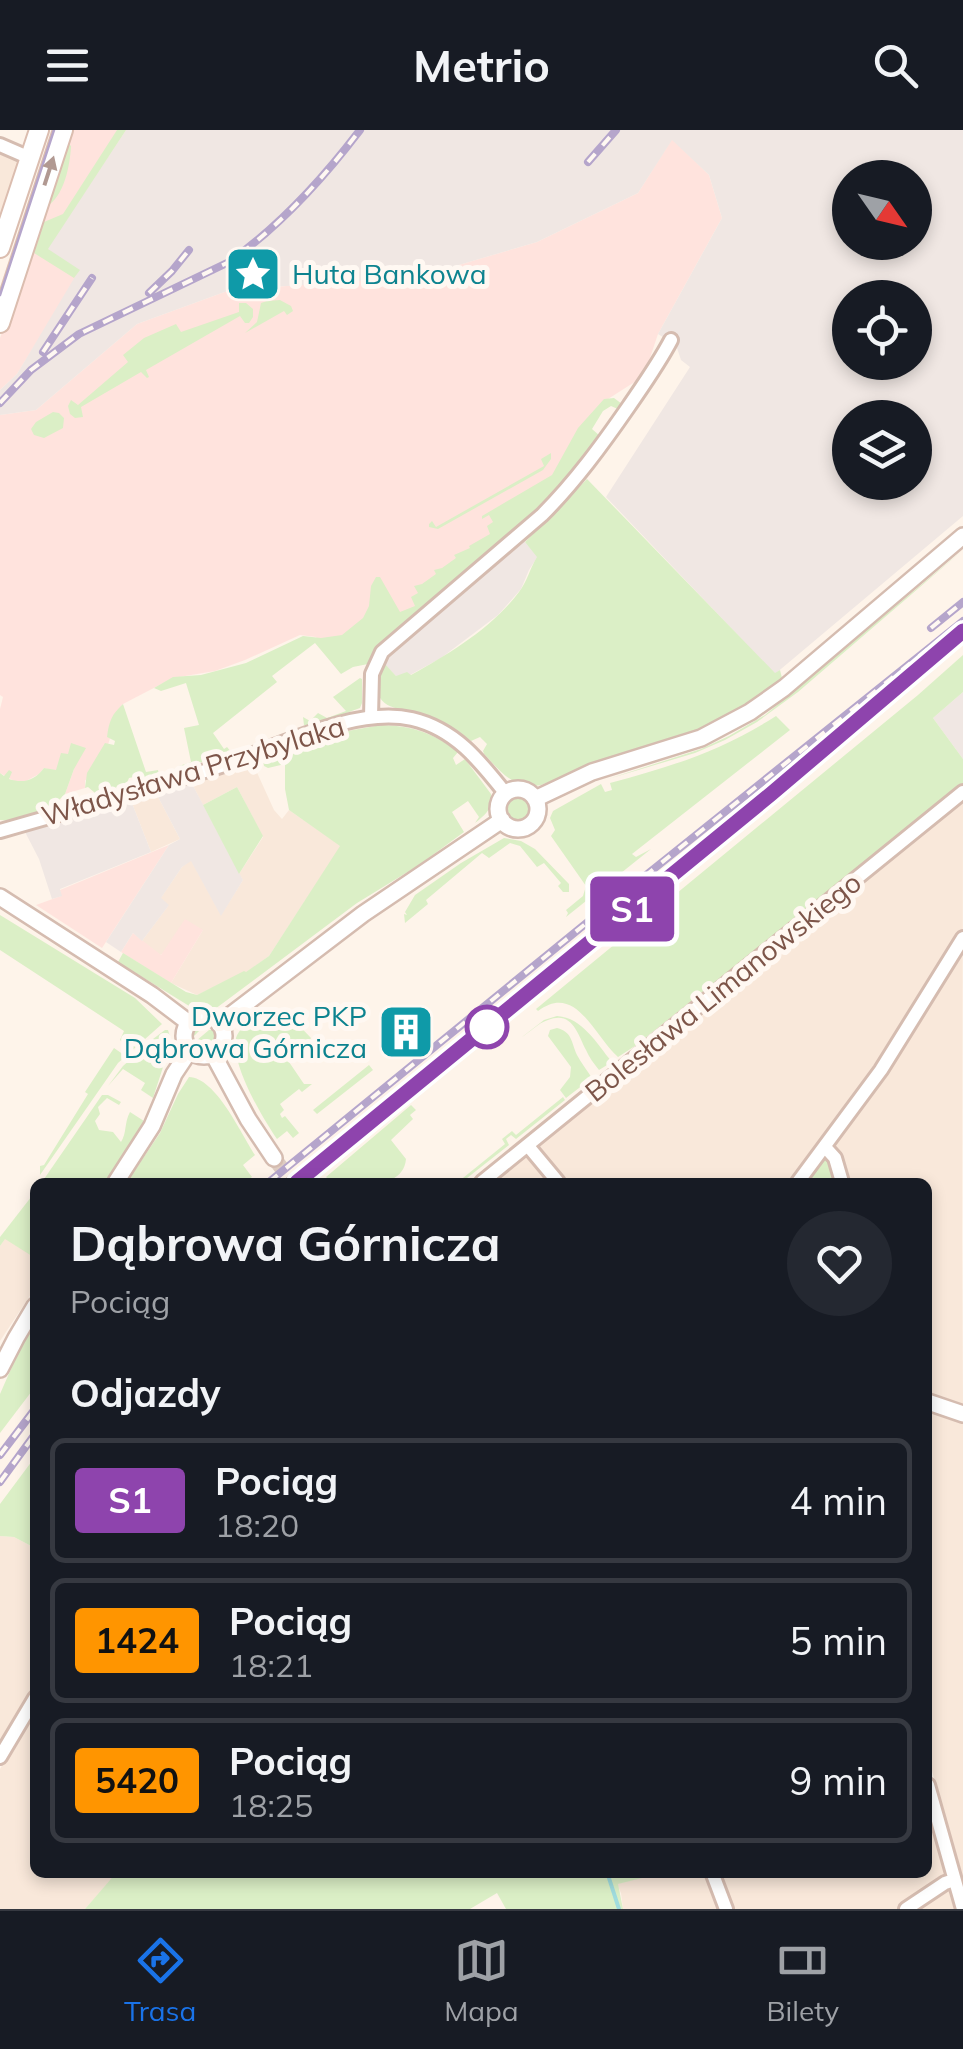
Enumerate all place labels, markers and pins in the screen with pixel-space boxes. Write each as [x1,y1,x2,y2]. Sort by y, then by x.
place icon: Huta Bankowa [223,244,283,304]
place label: Huta Bankowa [292,256,486,291]
place label: Dworzec PKP Dąbrowa Górnicza [124,998,367,1065]
building icon: Dworzec PKP Dąbrowa Górnicza [376,1002,436,1062]
unlabelled marker [466,1006,508,1048]

